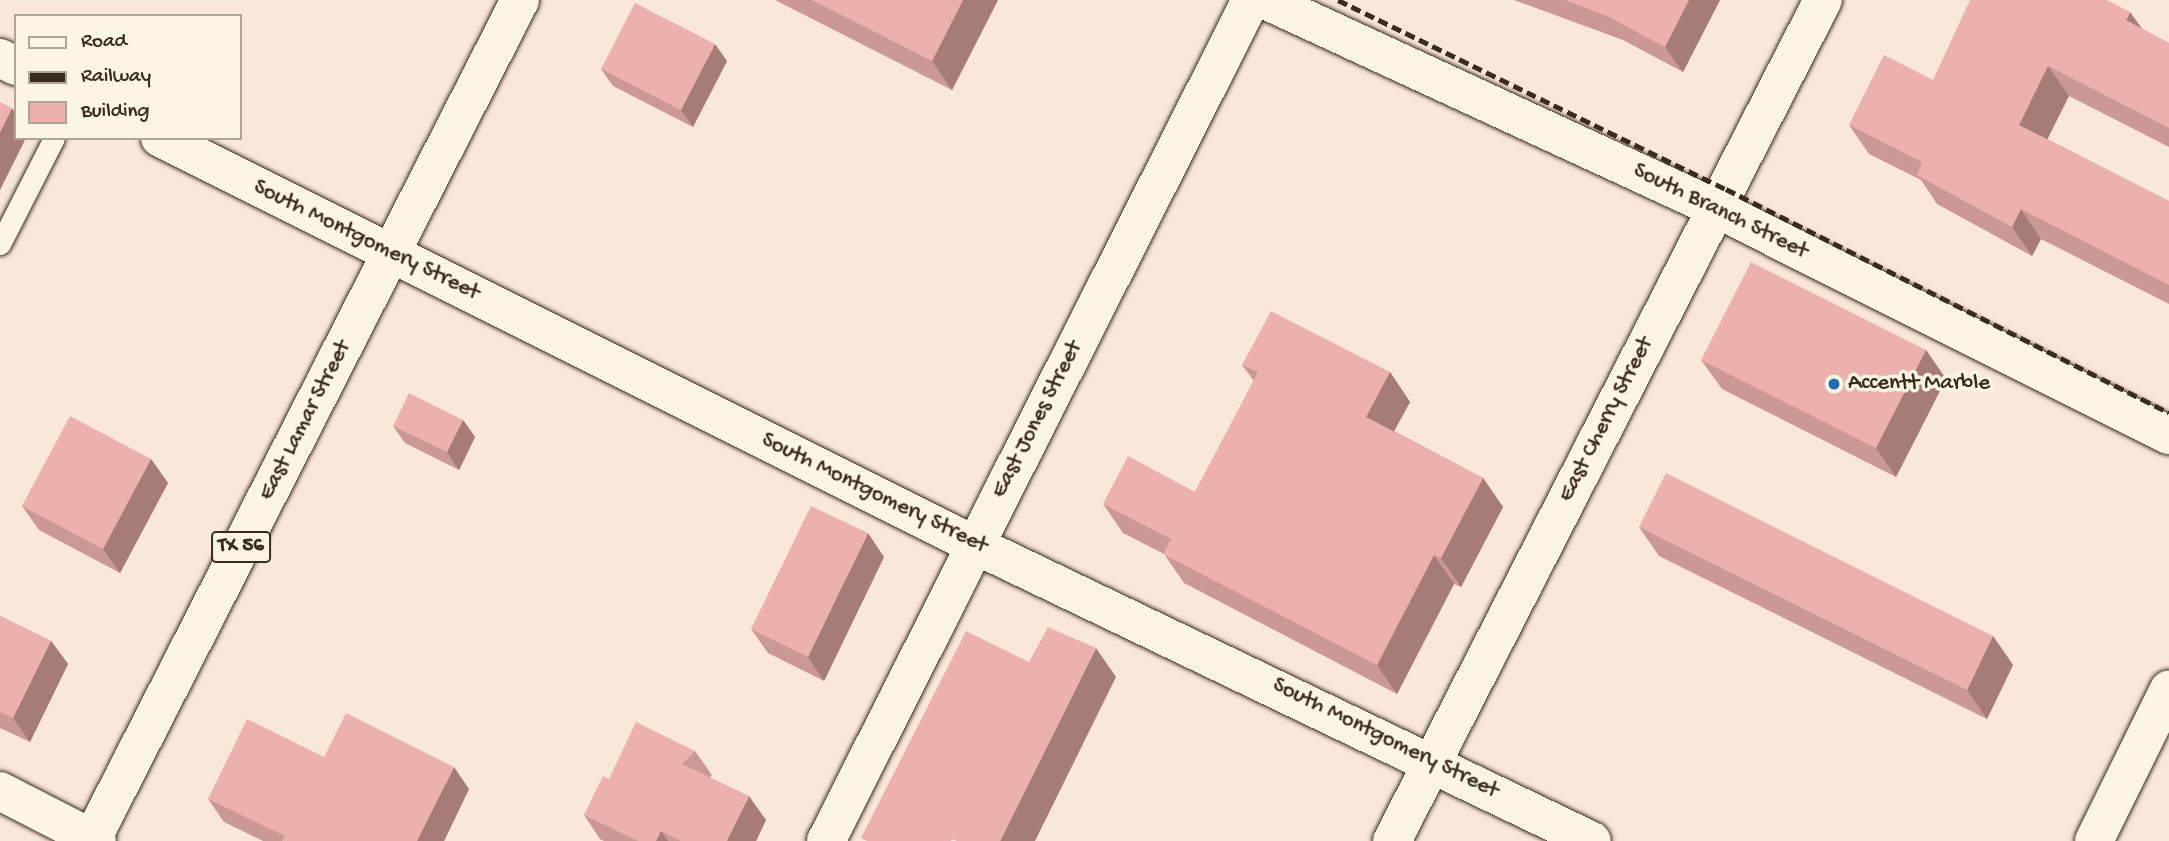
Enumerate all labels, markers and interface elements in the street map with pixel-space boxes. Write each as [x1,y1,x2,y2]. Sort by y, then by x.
legend [14,14,242,140]
text: Road [81,30,127,55]
text: Railway [81,65,151,90]
text: Building [81,100,150,125]
street label: South Branch Street [1628,158,1812,266]
street label: South Montgomery Street [248,174,484,308]
street label: East Cherry Street [1554,333,1660,507]
street label: East Lamar Street [254,336,358,506]
street label: East Jones Street [987,337,1089,503]
place label: Accentt Marble [1848,370,1990,398]
marker: Accentt Marble [1826,376,1842,392]
street label: South Montgomery Street [756,427,992,561]
road number: TX 56 [210,530,272,564]
street label: South Montgomery Street [1267,672,1503,806]

